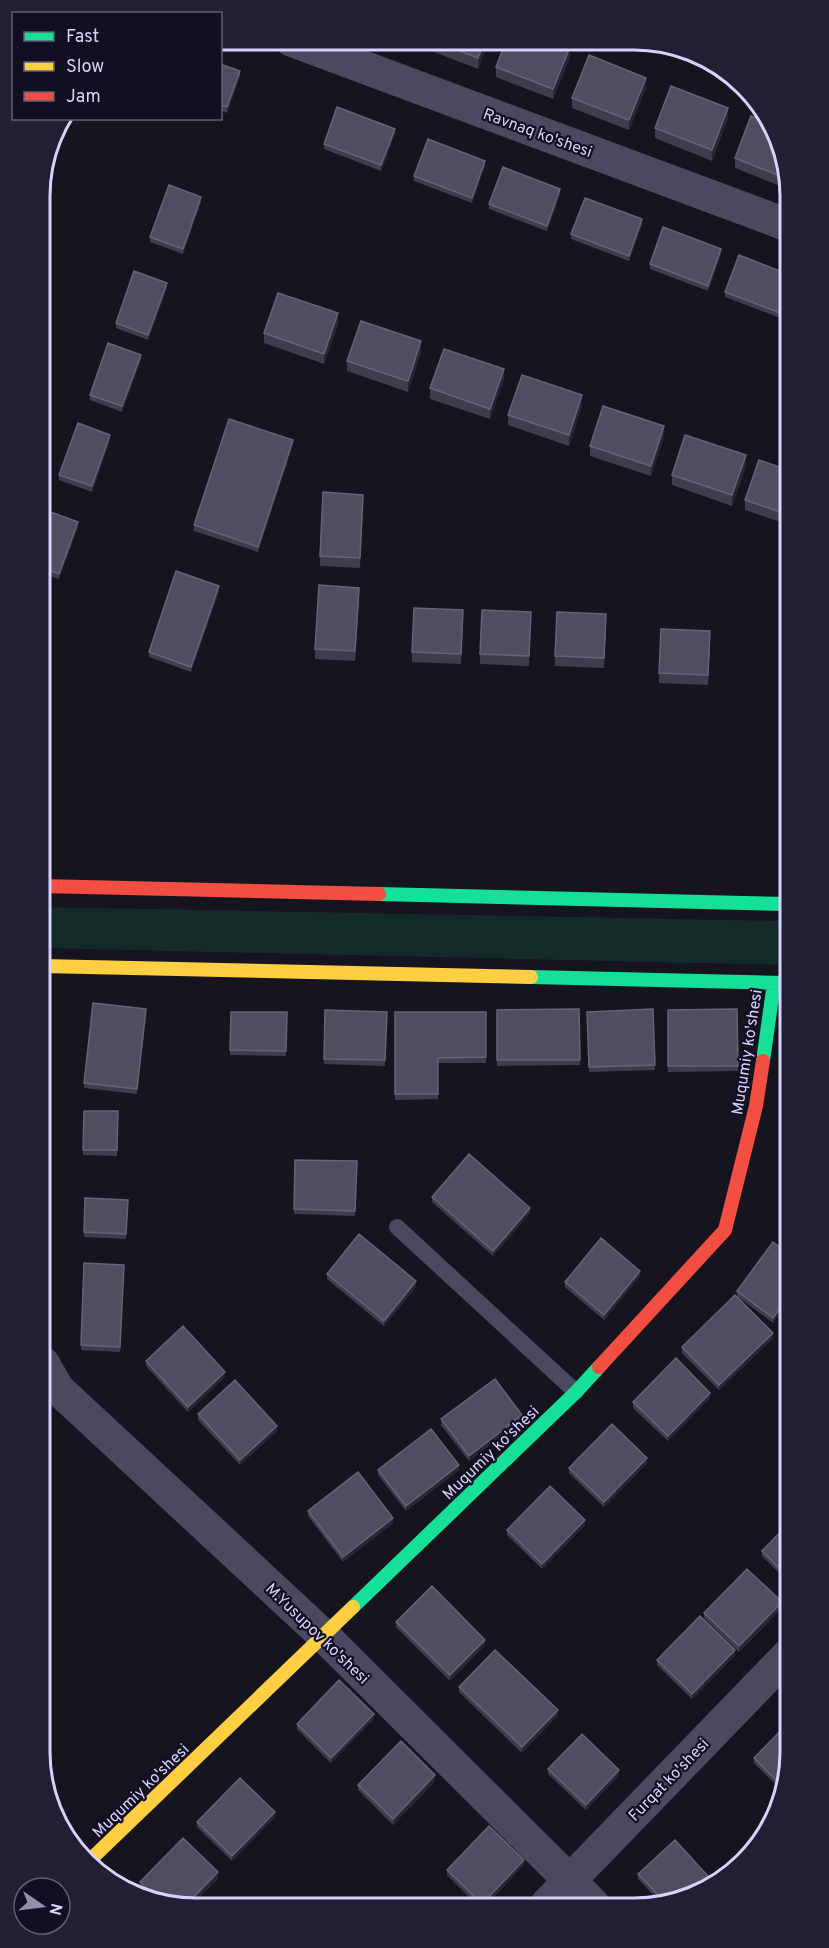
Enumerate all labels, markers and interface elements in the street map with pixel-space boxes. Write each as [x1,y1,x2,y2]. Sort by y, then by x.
legend [12,12,222,120]
text: Fast [66,26,99,49]
text: Slow [66,56,104,79]
text: Jam [66,86,101,109]
street label: Ravnaq ko'shesi [480,105,595,163]
street label: Muqumiy ko'shesi [728,988,768,1117]
street label: Muqumiy ko'shesi [439,1402,544,1505]
street label: M.Yusupov ko'shesi [260,1580,373,1689]
street label: Furqat ko'shesi [625,1735,714,1826]
street label: Muqumiy ko'shesi [89,1740,194,1843]
north arrow [12,1876,72,1936]
text: N [44,1901,66,1917]

